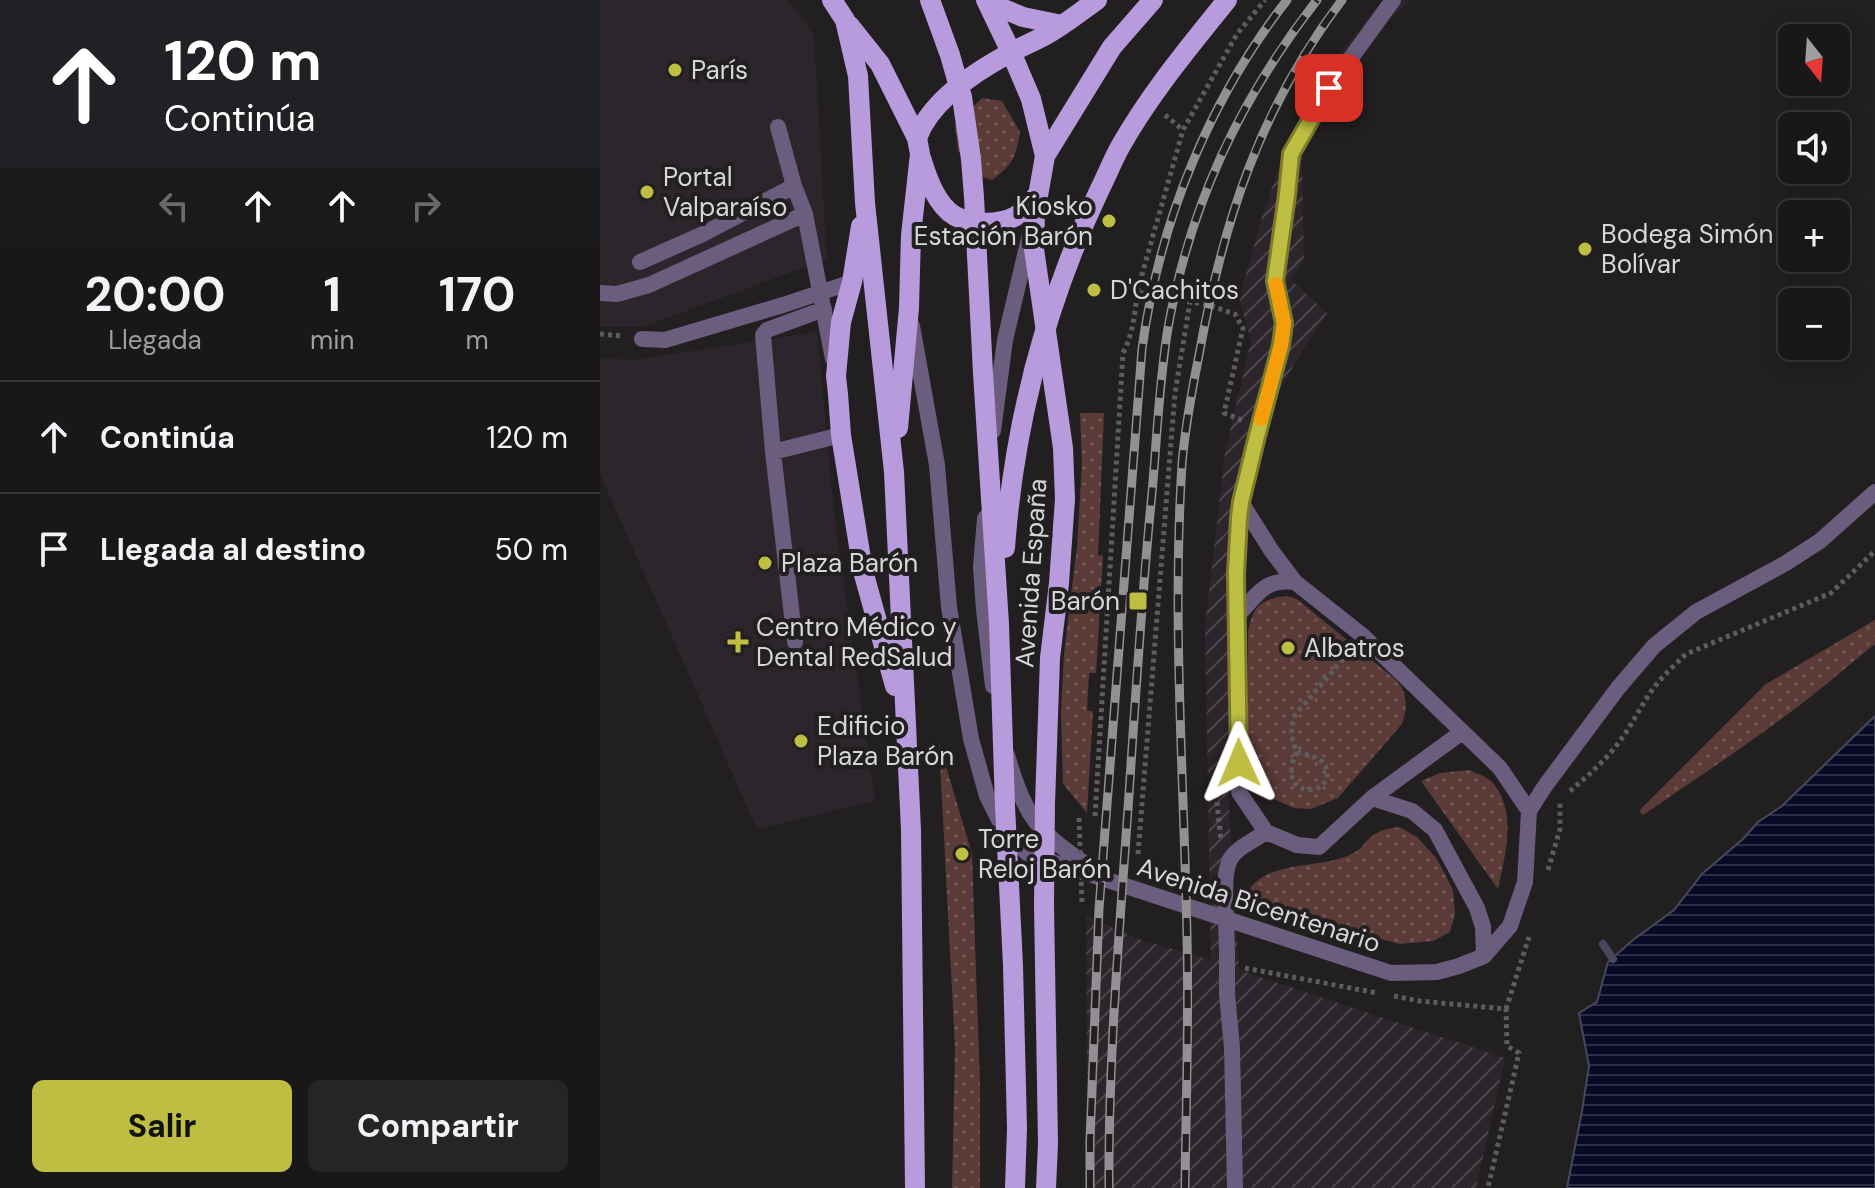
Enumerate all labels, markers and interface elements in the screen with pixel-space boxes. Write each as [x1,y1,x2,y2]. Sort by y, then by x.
text: 120 m [164,24,322,97]
north arrow [1778,24,1850,96]
map controls [1778,24,1850,360]
icon: ahead [32,32,136,136]
place label: París [691,53,748,87]
pin [1295,54,1363,122]
marker: París [666,61,684,79]
icon: arrive [1307,66,1351,110]
text: Continúa [164,95,315,142]
button: sound [1778,112,1850,184]
place label: Portal Valparaíso [663,160,787,224]
marker: Portal Valparaíso [638,183,656,201]
icon: left [152,184,196,228]
icon: ahead [236,184,280,228]
icon: ahead [320,184,364,228]
icon: right [404,184,448,228]
place label: Kiosko Estación Barón [914,189,1093,253]
button: + [1778,200,1850,272]
marker: Kiosko Estación Barón [1100,212,1118,230]
place label: Bodega Simón Bolívar [1601,217,1773,281]
marker: Bodega Simón Bolívar [1576,240,1594,258]
text: 20:00 [84,263,226,326]
text: 1 [323,263,341,326]
text: 170 [439,263,516,326]
place label: D'Cachitos [1110,273,1239,307]
marker: D'Cachitos [1085,281,1103,299]
button: − [1778,288,1850,360]
text: Llegada [108,323,202,357]
text: min [310,323,354,357]
text: m [466,323,489,357]
icon: ahead [32,415,76,459]
text: Continúa [100,418,235,457]
text: 120 m [486,418,568,457]
street label: Avenida España [1007,477,1055,669]
icon: arrive [32,527,76,571]
text: Llegada al destino [100,530,366,569]
text: 50 m [494,530,568,569]
place label: Plaza Barón [781,546,918,580]
marker: Plaza Barón [756,554,774,572]
place label: Barón [1051,584,1120,618]
marker: Barón [1127,590,1149,612]
place label: Centro Médico y Dental RedSalud [756,610,957,674]
marker: Centro Médico y Dental RedSalud [727,631,749,653]
place label: Albatros [1304,631,1405,665]
marker: Albatros [1279,639,1297,657]
place label: Edificio Plaza Barón [817,709,954,773]
position arrow [1197,721,1281,805]
marker: Edificio Plaza Barón [792,732,810,750]
place label: Torre Reloj Barón [978,822,1111,886]
marker: Torre Reloj Barón [953,845,971,863]
street label: Avenida Bicentenario [1133,850,1385,960]
button: Salir [32,1080,292,1172]
button: Compartir [308,1080,568,1172]

